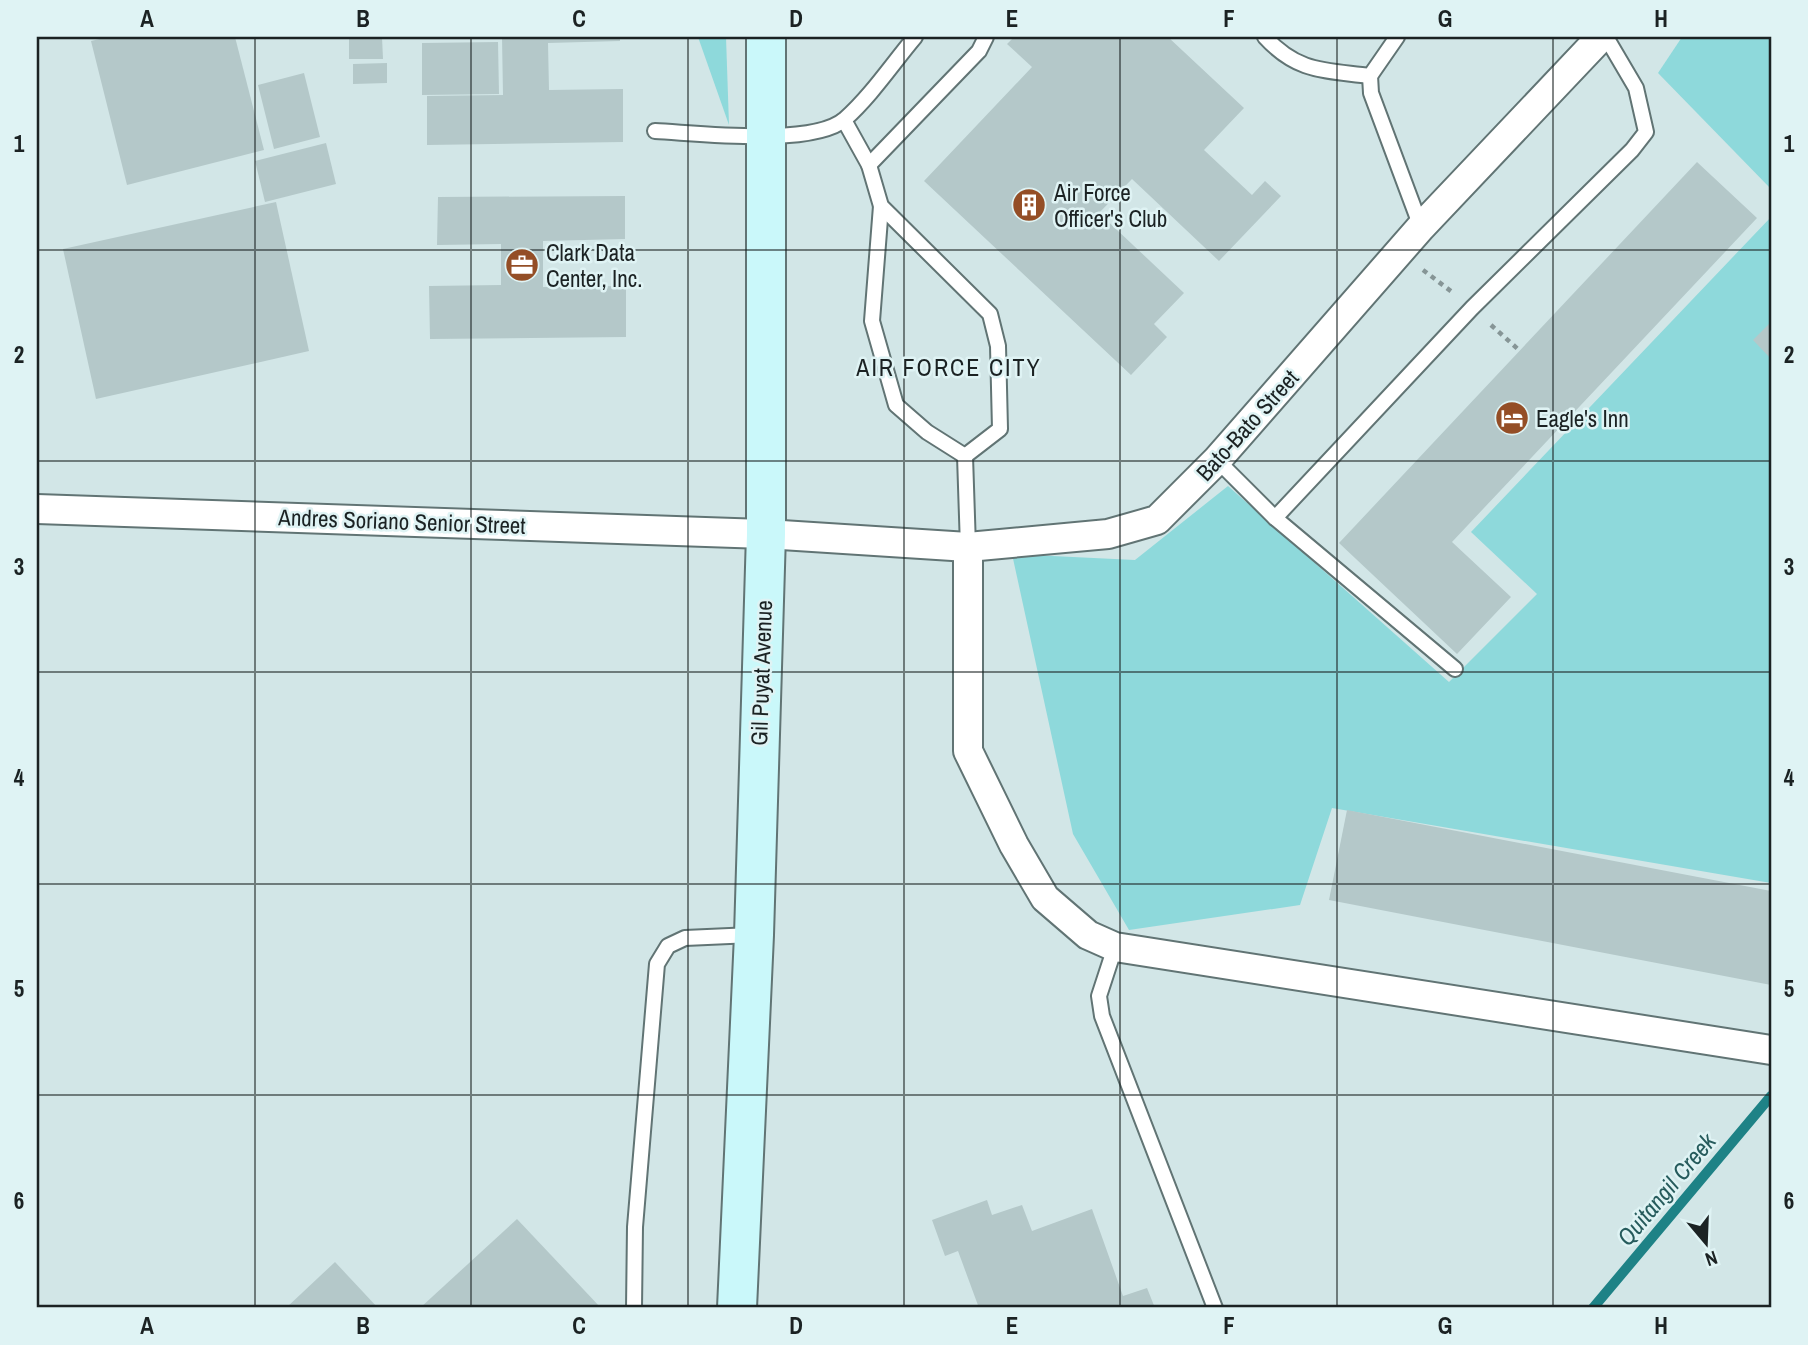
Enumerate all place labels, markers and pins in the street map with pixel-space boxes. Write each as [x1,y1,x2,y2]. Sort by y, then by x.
place label: Air Force Officer's Club [1053,177,1167,234]
building icon: Air Force Officer's Club [1010,186,1048,224]
place label: Clark Data Center, Inc. [546,237,642,294]
office icon: Clark Data Center, Inc. [503,246,541,284]
hotel icon: Eagle's Inn [1493,399,1531,437]
place label: Eagle's Inn [1536,403,1629,434]

